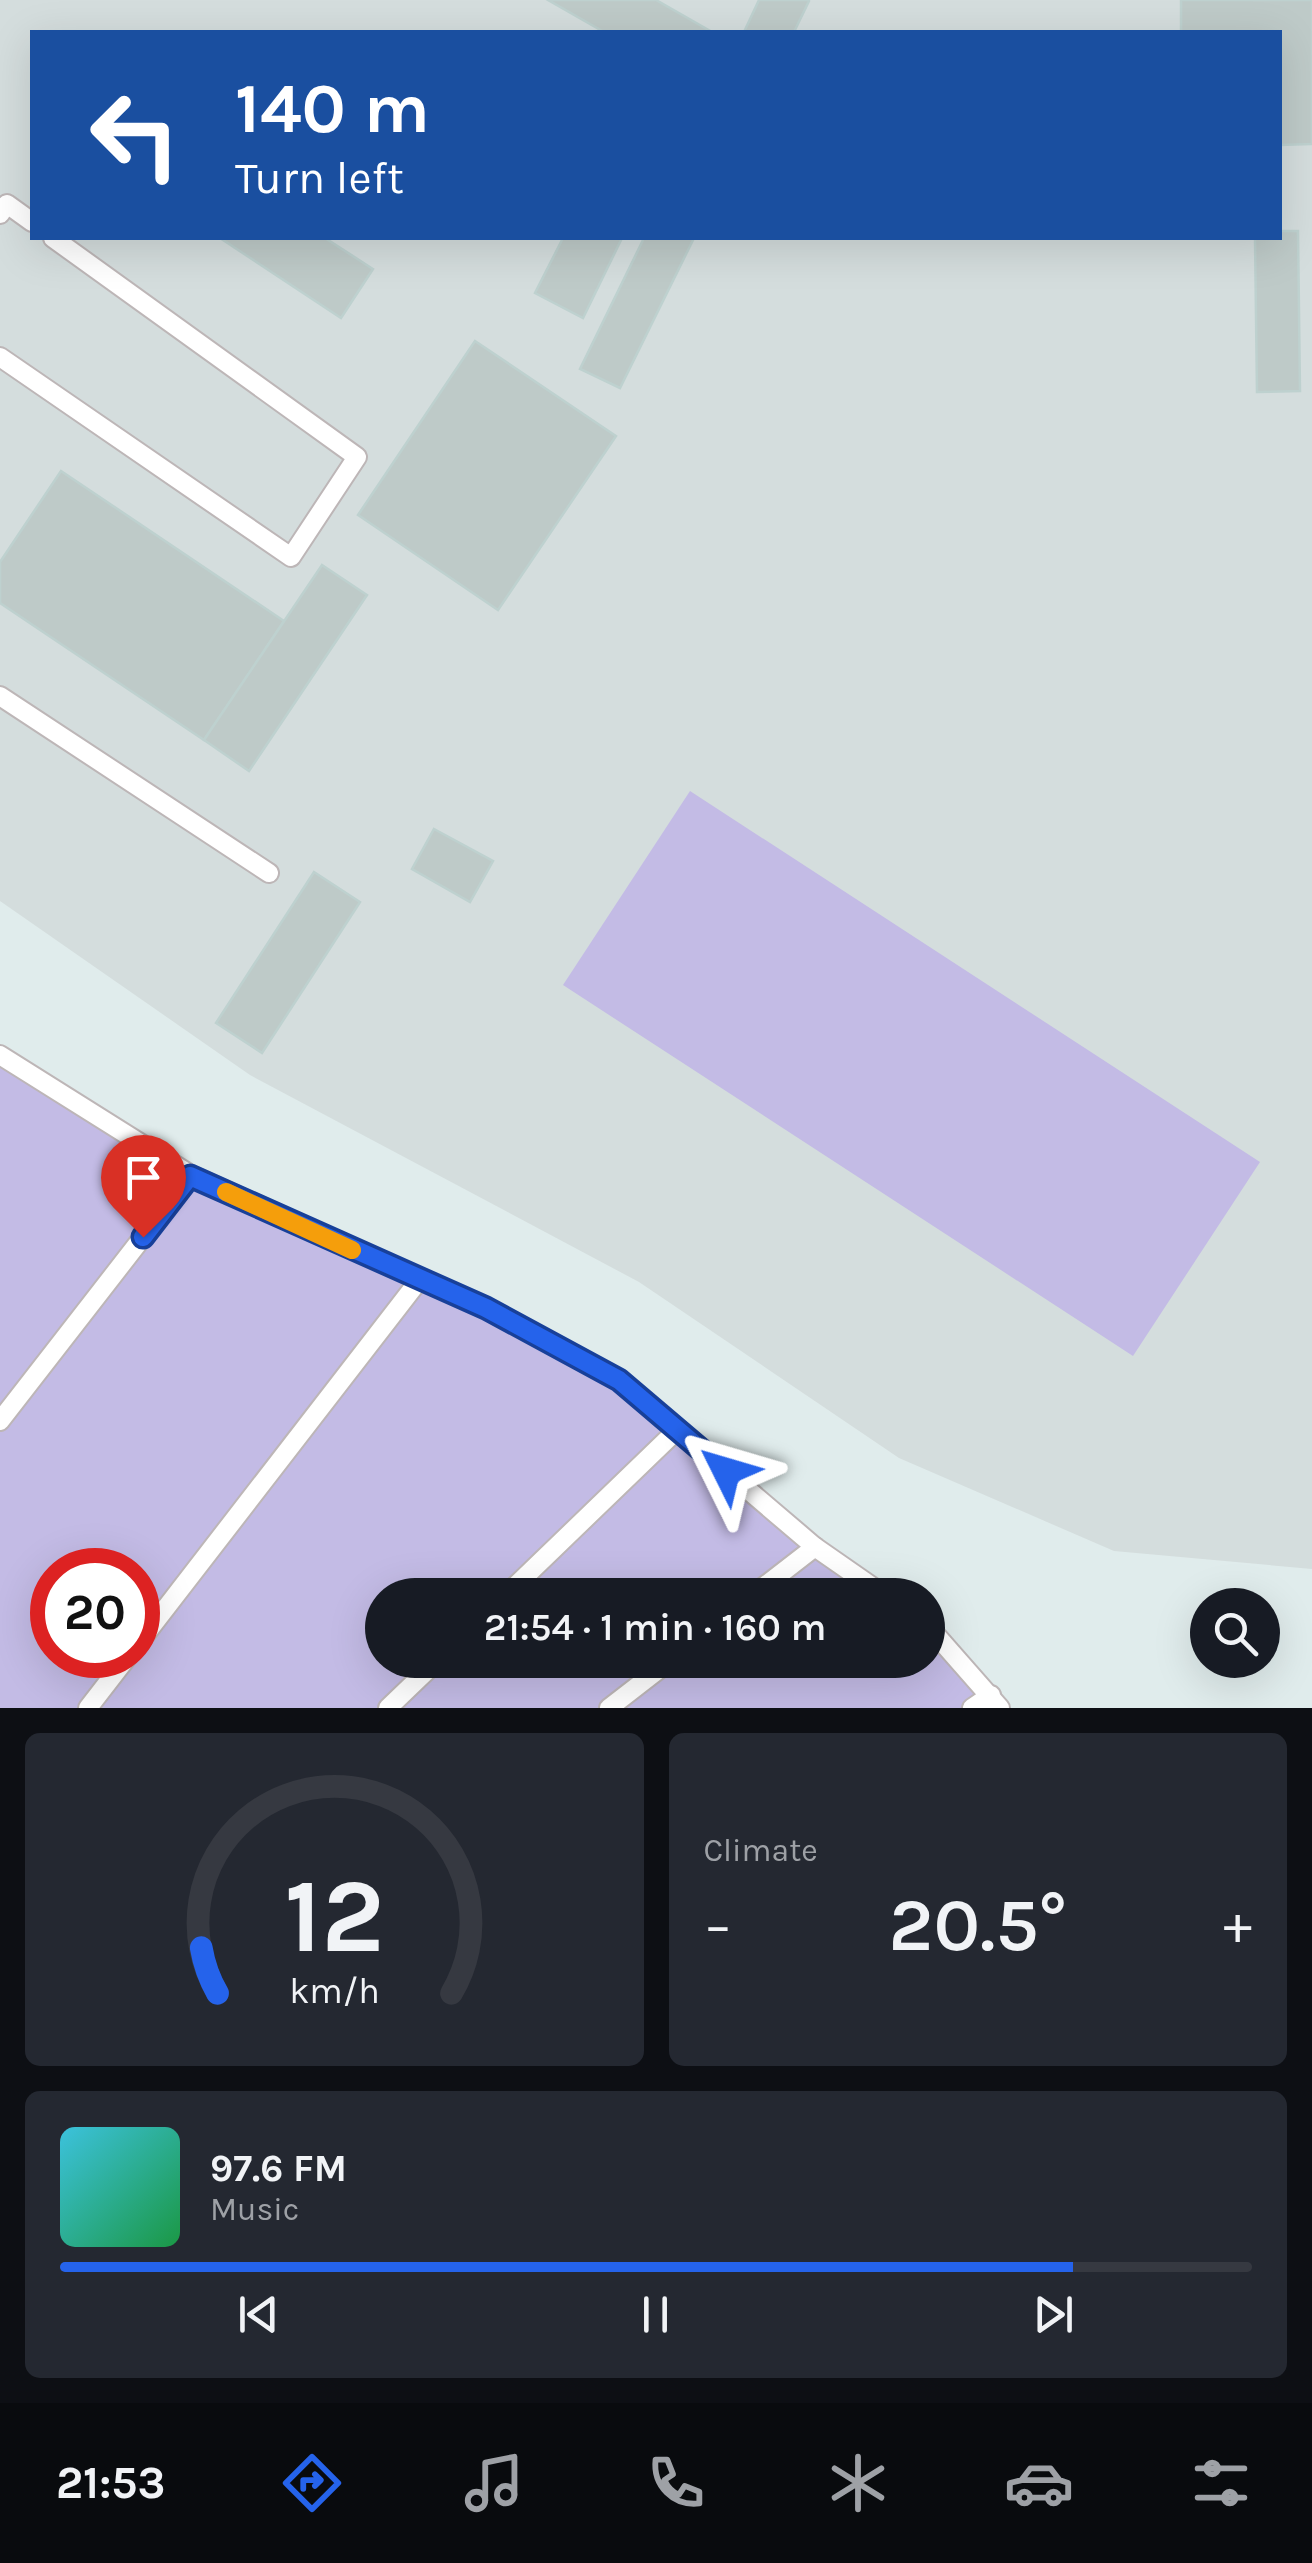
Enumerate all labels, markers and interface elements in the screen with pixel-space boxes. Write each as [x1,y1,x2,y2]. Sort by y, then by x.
text: 140 m [235,68,430,150]
icon: left [70,70,200,200]
text: Turn left [235,152,404,204]
pin [101,1135,186,1238]
icon: arrive [116,1150,171,1205]
position arrow [674,1419,778,1523]
speed limit sign: 20 [30,1548,160,1678]
map controls [1190,1588,1280,1678]
button: search [1190,1588,1280,1678]
text: 21:54 · 1 min · 160 m [484,1605,826,1650]
text: Climate [704,1832,818,1869]
text: 12 [284,1856,384,1977]
text: 20.5° [889,1881,1067,1969]
text: − [704,1893,732,1957]
text: + [1223,1893,1252,1957]
text: km/h [289,1970,380,2012]
text: 97.6 FM [210,2146,347,2191]
text: Music [210,2191,299,2228]
icon: previous [231,2287,286,2342]
icon: pause [628,2287,683,2342]
icon: next [1026,2287,1081,2342]
icon: directions [277,2448,347,2518]
icon: music [459,2448,529,2518]
icon: phone [641,2448,711,2518]
icon: climate [823,2448,893,2518]
icon: car [1004,2448,1074,2518]
icon: filters [1186,2448,1256,2518]
text: 21:53 [56,2457,165,2509]

